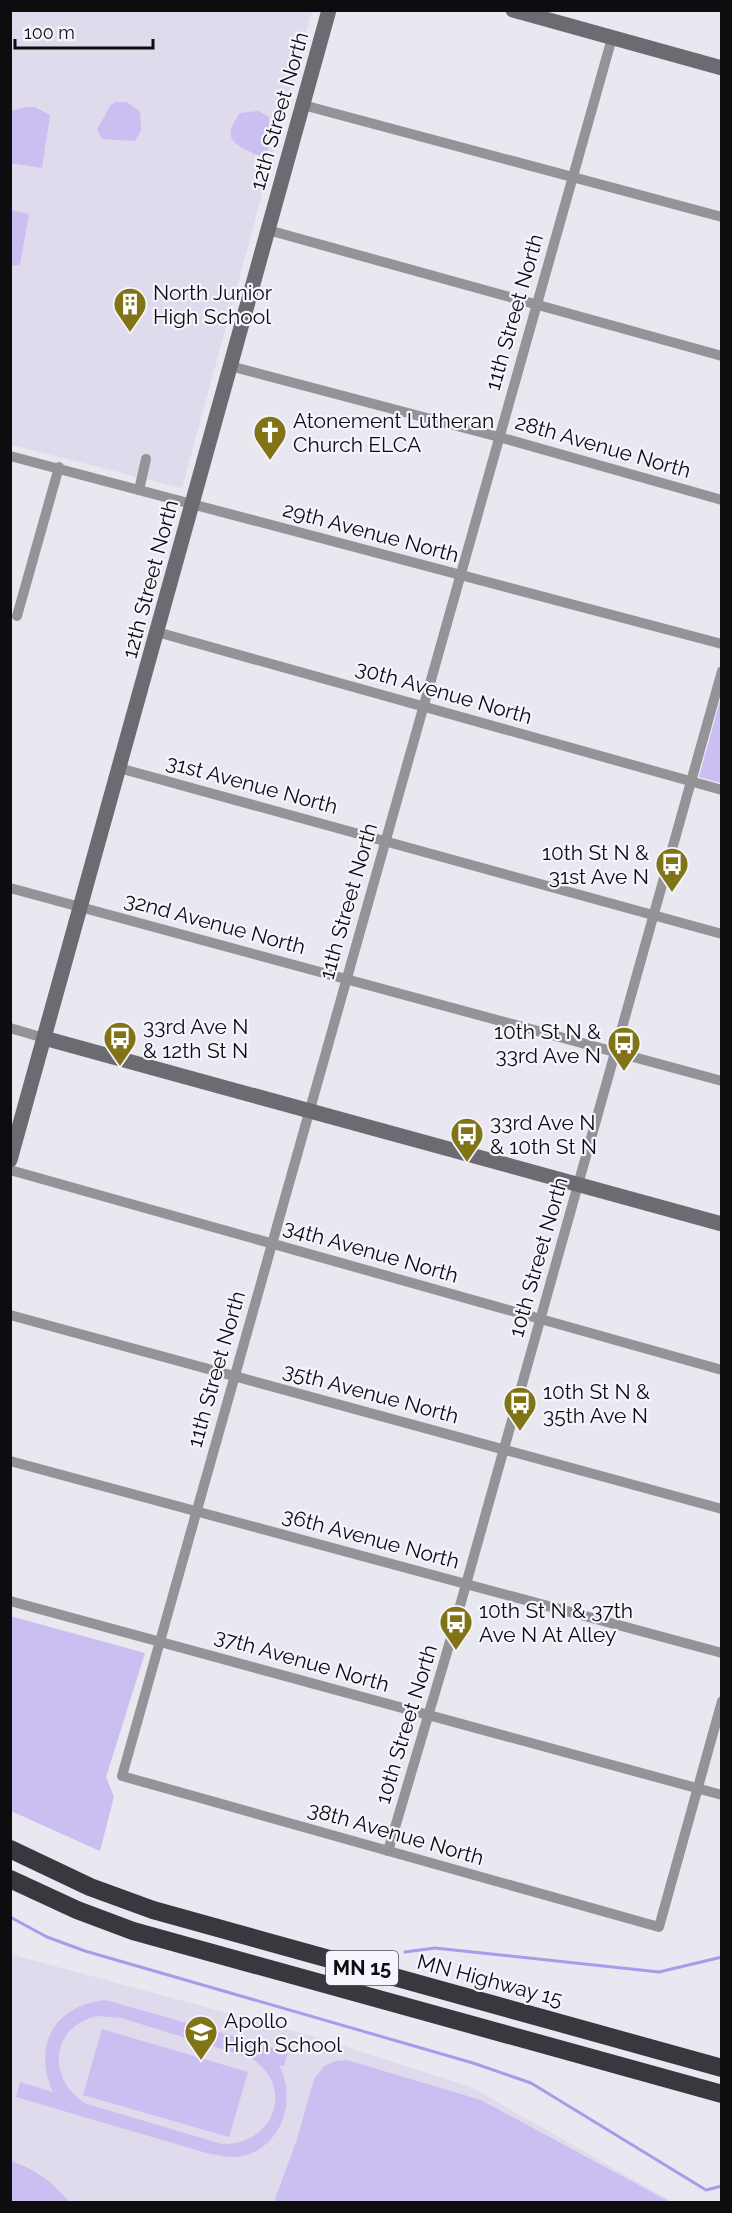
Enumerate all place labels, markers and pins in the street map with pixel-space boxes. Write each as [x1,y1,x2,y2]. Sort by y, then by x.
place label: North Junior High School [153,280,273,329]
building icon: North Junior High School [112,286,148,333]
place label: Atonement Lutheran Church ELCA [293,408,494,457]
church icon: Atonement Lutheran Church ELCA [252,414,288,461]
place label: 10th St N & 31st Ave N [542,840,649,889]
bus stop icon: 10th St N & 31st Ave N [654,846,690,893]
place label: 33rd Ave N & 12th St N [143,1014,248,1063]
place label: 10th St N & 33rd Ave N [494,1019,601,1068]
bus stop icon: 33rd Ave N & 12th St N [102,1020,138,1067]
bus stop icon: 10th St N & 33rd Ave N [606,1025,642,1072]
place label: 33rd Ave N & 10th St N [490,1110,597,1159]
bus stop icon: 33rd Ave N & 10th St N [449,1116,485,1163]
place label: 10th St N & 35th Ave N [543,1379,650,1428]
bus stop icon: 10th St N & 35th Ave N [502,1385,538,1432]
place label: 10th St N & 37th Ave N At Alley [479,1598,633,1647]
bus stop icon: 10th St N & 37th Ave N At Alley [438,1604,474,1651]
place label: Apollo High School [224,2008,342,2057]
school or university icon: Apollo High School [183,2014,219,2061]

